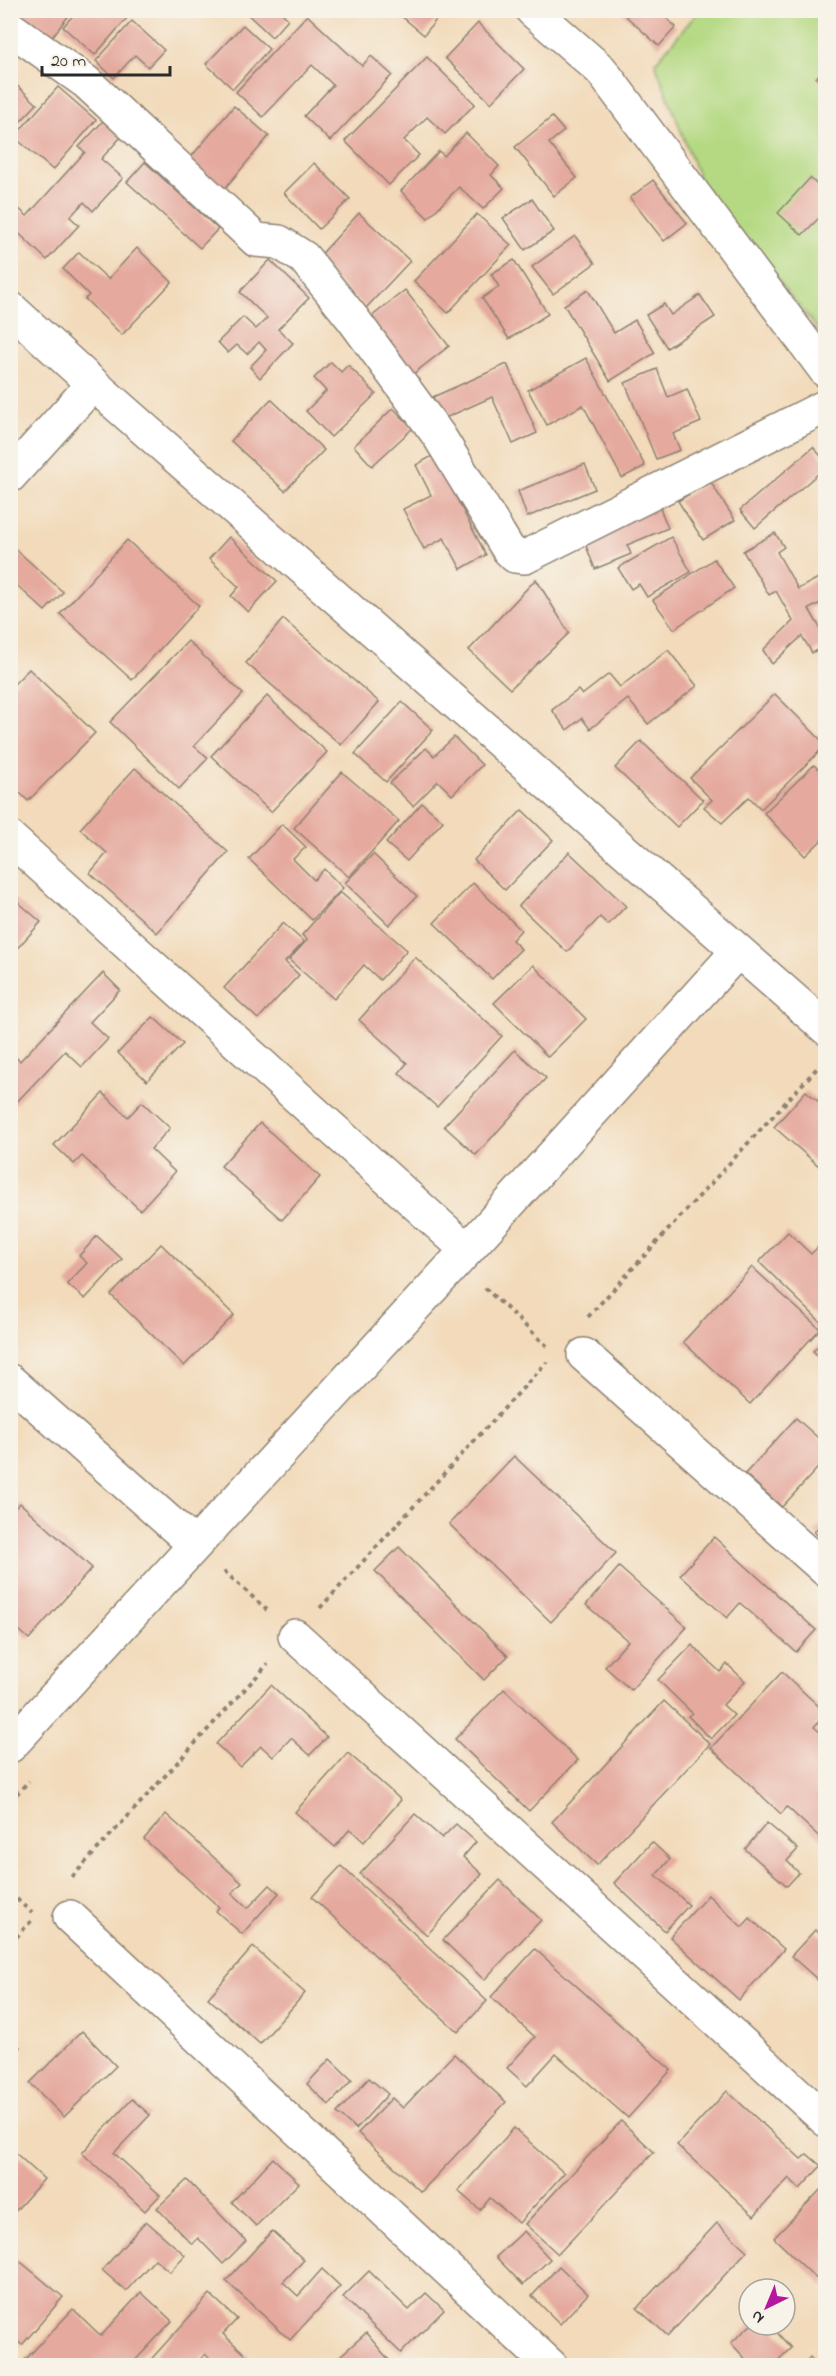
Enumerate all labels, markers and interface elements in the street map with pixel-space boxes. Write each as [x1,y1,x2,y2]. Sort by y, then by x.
scale bar [42,39,170,77]
text: 20 m [51,49,86,75]
north arrow [737,2277,797,2337]
text: N [746,2304,770,2329]

